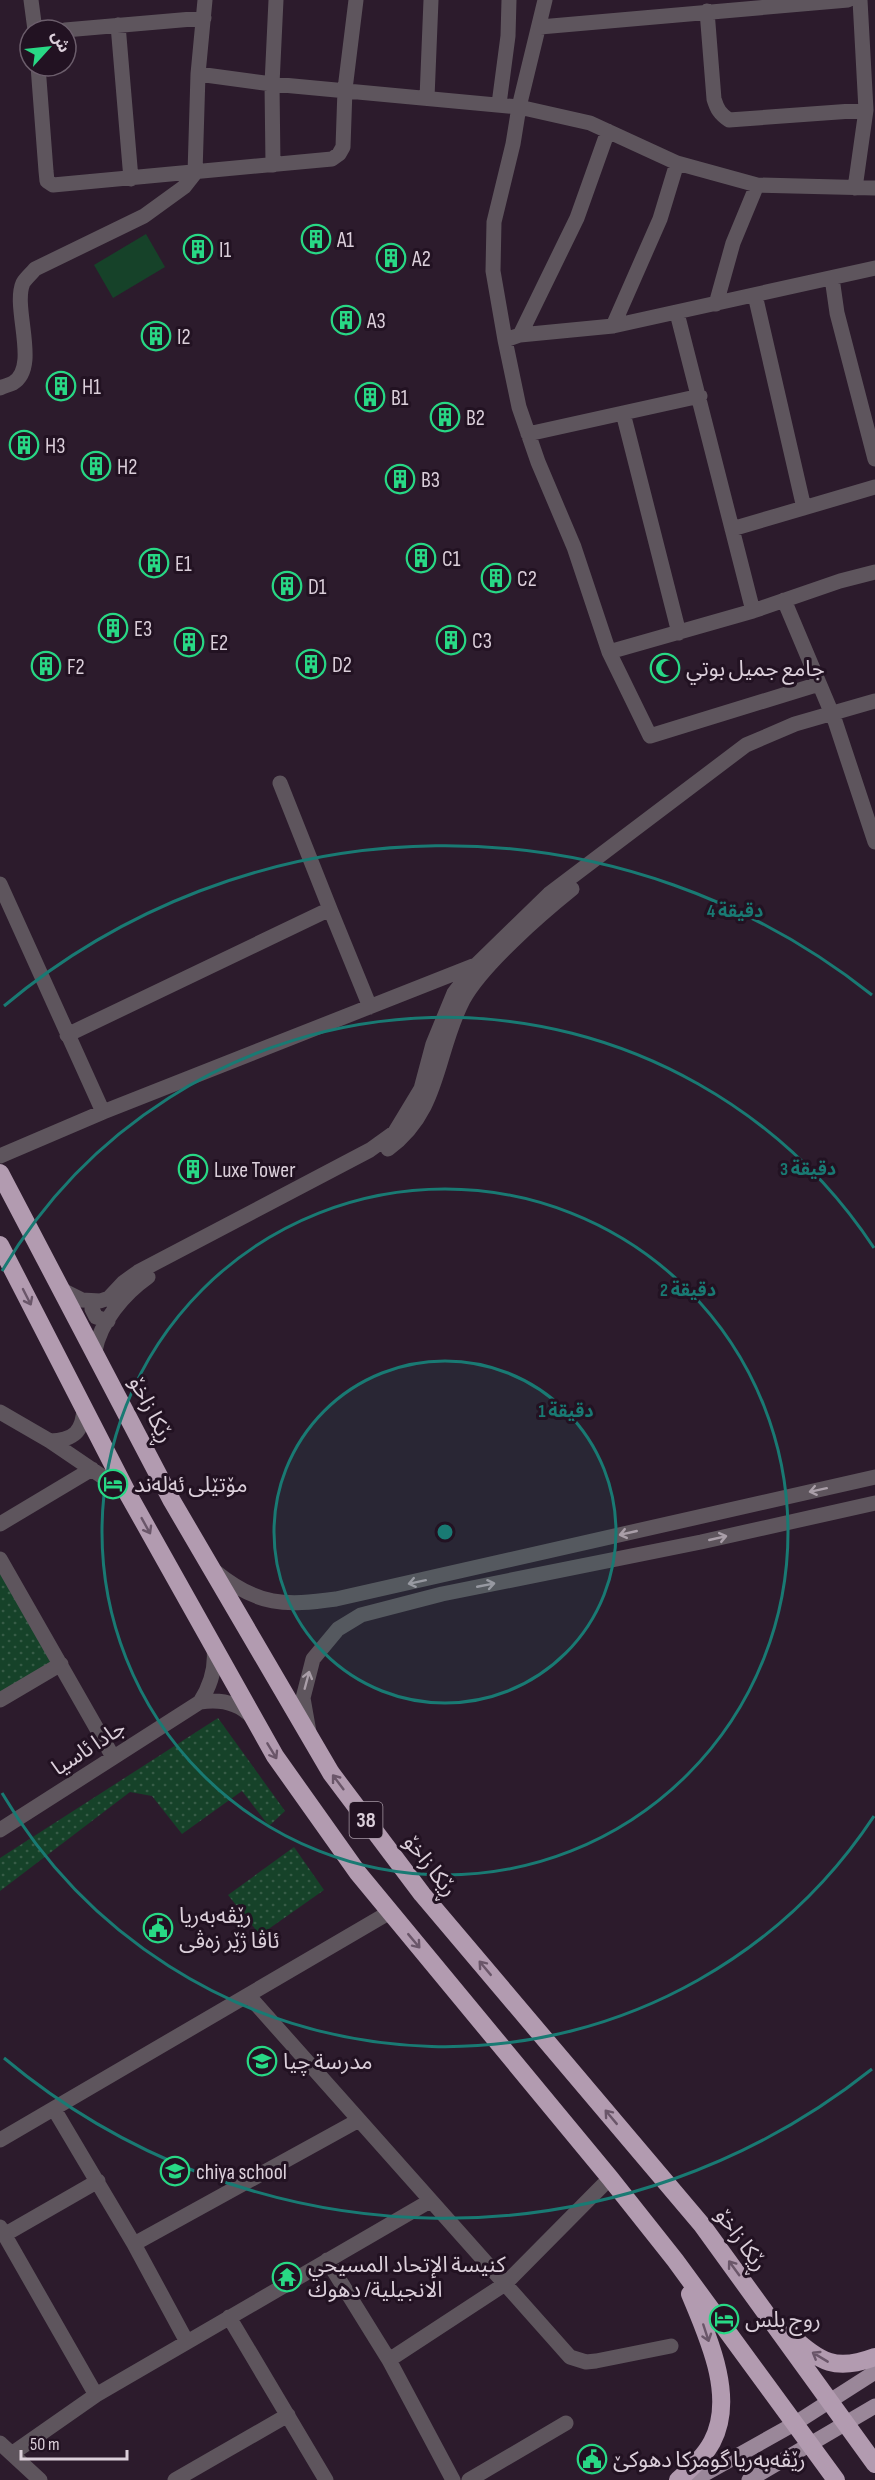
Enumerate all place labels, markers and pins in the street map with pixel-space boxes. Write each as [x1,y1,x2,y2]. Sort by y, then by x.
building icon: A1 [300,223,332,255]
place label: A1 [336,227,354,254]
building icon: I1 [182,233,214,265]
place label: I1 [219,237,231,264]
building icon: A2 [375,242,407,274]
place label: A2 [411,246,431,273]
building icon: A3 [330,304,362,336]
place label: A3 [366,308,386,335]
building icon: I2 [140,320,172,352]
place label: I2 [177,324,191,351]
building icon: H1 [45,370,77,402]
place label: H1 [82,374,101,401]
building icon: B1 [354,381,386,413]
place label: B1 [391,385,409,412]
building icon: B2 [429,401,461,433]
place label: B2 [466,405,485,432]
building icon: H3 [8,429,40,461]
place label: H3 [45,433,65,460]
building icon: H2 [80,450,112,482]
place label: H2 [117,454,137,481]
building icon: B3 [384,463,416,495]
place label: B3 [421,467,440,494]
building icon: C1 [405,542,437,574]
place label: C1 [442,546,461,573]
building icon: E1 [138,547,170,579]
place label: E1 [175,551,192,578]
building icon: C2 [480,562,512,594]
place label: C2 [517,566,537,593]
building icon: D1 [271,570,303,602]
place label: D1 [308,574,327,601]
building icon: E3 [97,612,129,644]
place label: E3 [134,616,152,643]
building icon: C3 [435,624,467,656]
building icon: E2 [173,626,205,658]
place label: C3 [472,628,492,655]
place label: E2 [210,630,228,657]
building icon: D2 [295,648,327,680]
building icon: F2 [30,650,62,682]
place label: D2 [332,652,352,679]
mosque icon: جامع جميل بوتي [649,652,681,684]
place label: F2 [67,654,85,681]
place label: جامع جميل بوتي [686,656,825,685]
building icon: Luxe Tower [177,1153,209,1185]
place label: Luxe Tower [214,1157,296,1184]
hotel icon: مۆتێلی ئەلەند [97,1468,129,1500]
place label: مۆتێلی ئەلەند [134,1472,248,1499]
centre of rings [435,1522,455,1542]
place label: رێڤەبەریا ئاڤا ژێر زەڤی [179,1903,279,1955]
public building icon: رێڤەبەریا ئاڤا ژێر زەڤی [142,1912,174,1944]
school or university icon: مدرسة چيا [246,2045,278,2077]
place label: مدرسة چيا [283,2049,373,2076]
school or university icon: chiya school [159,2155,191,2187]
place label: chiya school [196,2159,287,2186]
place label: كنيسة الإتحاد المسيحي الانجيلية/ دهوك [308,2252,506,2304]
temple icon: كنيسة الإتحاد المسيحي الانجيلية/ دهوك [271,2261,303,2293]
hotel icon: روج بلس [708,2303,740,2335]
place label: روج بلس [745,2307,821,2336]
public building icon: رێڤه‌به‌ریا گومركا دهوكێ [576,2443,608,2475]
place label: رێڤه‌به‌ریا گومركا دهوكێ [613,2447,806,2474]

